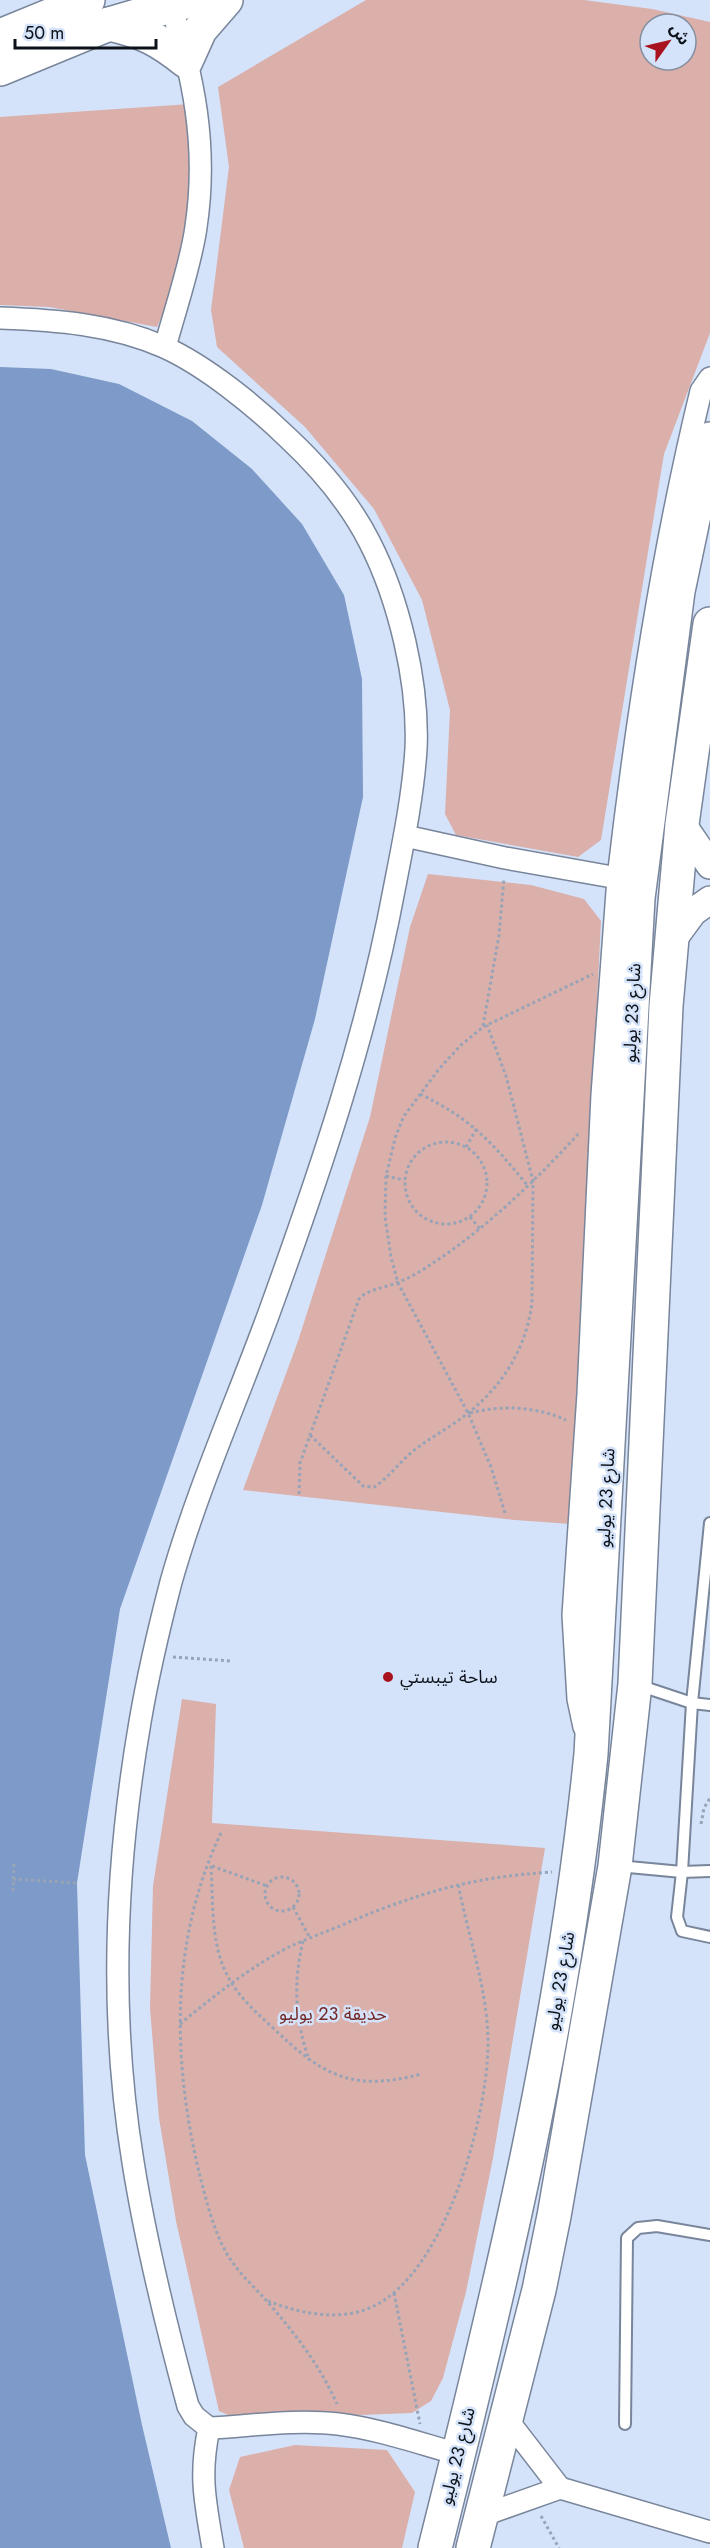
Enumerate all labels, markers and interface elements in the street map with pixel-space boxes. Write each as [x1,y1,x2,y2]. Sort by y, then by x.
scale bar [15,12,156,50]
north arrow [638,12,698,72]
text: ش [664,18,696,49]
text: 50 m [24,20,64,46]
street label: شارع 23 يوليو [616,963,649,1064]
street label: شارع 23 يوليو [590,1448,623,1549]
place label: ساحة تيبستي [400,1664,498,1690]
marker: ساحة تيبستي [381,1670,395,1684]
street label: شارع 23 يوليو [539,1930,582,2033]
park label: حديقة 23 يوليو [279,2001,387,2027]
street label: شارع 23 يوليو [432,2404,483,2508]

